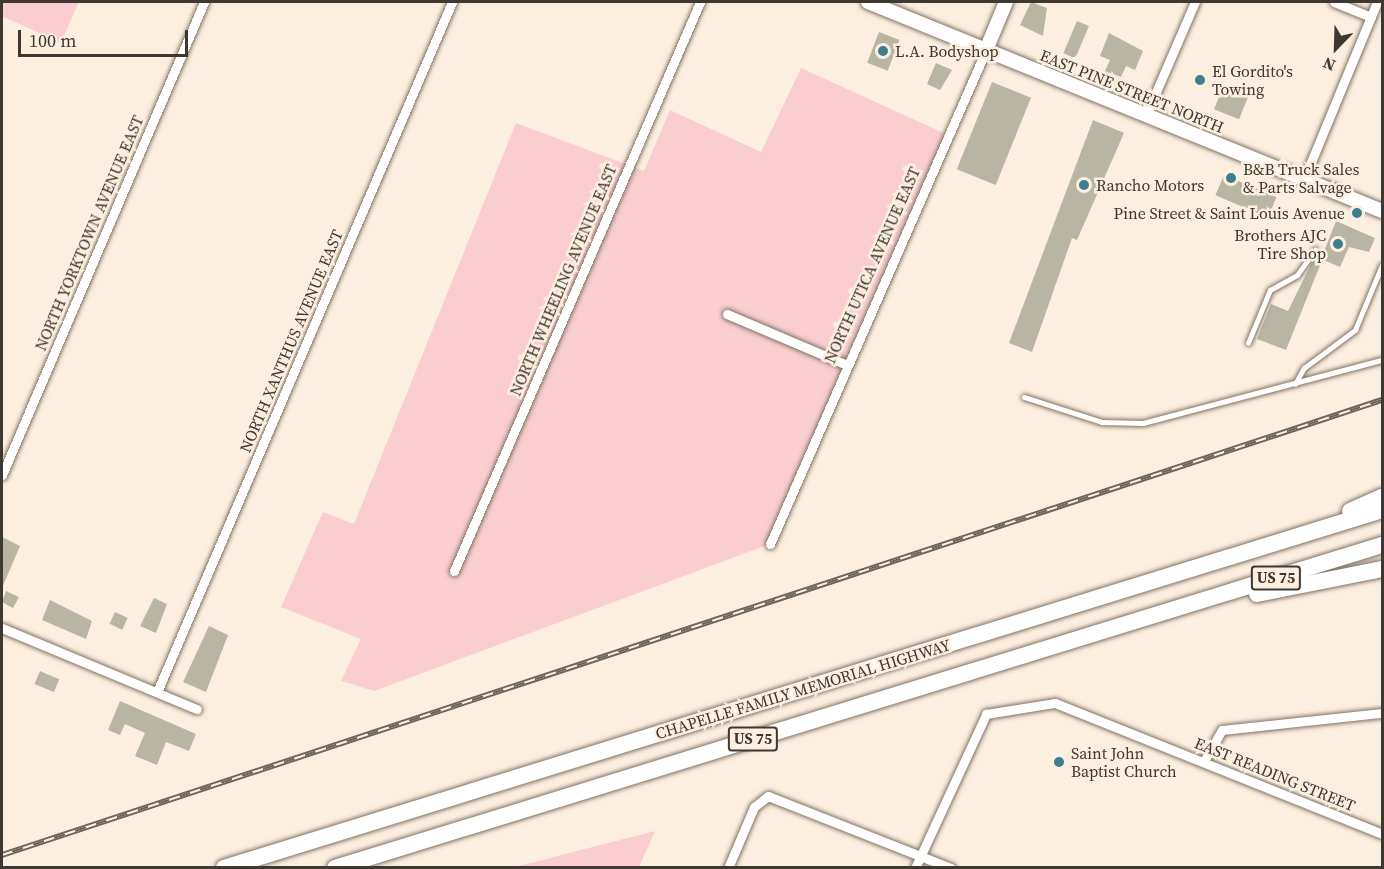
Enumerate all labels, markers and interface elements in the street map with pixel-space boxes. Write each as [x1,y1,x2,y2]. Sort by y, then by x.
scale bar [21,18,190,56]
north arrow [1306,18,1366,78]
text: 100 m [29,28,76,53]
place label: L.A. Bodyshop [895,41,999,61]
marker: L.A. Bodyshop [876,44,890,58]
street label: EAST PINE STREET NORTH [1037,45,1227,137]
text: N [1319,52,1339,77]
place label: El Gordito's Towing [1212,61,1293,99]
marker: El Gordito's Towing [1193,73,1207,87]
street label: NORTH YORKTOWN AVENUE EAST [31,112,147,354]
place label: B&B Truck Sales & Parts Salvage [1243,159,1360,197]
street label: NORTH WHEELING AVENUE EAST [505,161,621,399]
street label: NORTH UTICA AVENUE EAST [820,164,924,366]
marker: B&B Truck Sales & Parts Salvage [1224,171,1238,185]
place label: Rancho Motors [1096,175,1204,195]
marker: Rancho Motors [1077,178,1091,192]
place label: Pine Street & Saint Louis Avenue [1114,203,1345,223]
marker: Pine Street & Saint Louis Avenue [1350,206,1364,220]
place label: Brothers AJC Tire Shop [1234,225,1326,263]
street label: NORTH XANTHUS AVENUE EAST [235,227,347,455]
marker: Brothers AJC Tire Shop [1331,237,1345,251]
road number: US 75 [1250,566,1302,590]
street label: CHAPELLE FAMILY MEMORIAL HIGHWAY [653,635,953,743]
road number: US 75 [728,727,778,751]
street label: EAST READING STREET [1192,733,1358,815]
place label: Saint John Baptist Church [1071,743,1177,781]
marker: Saint John Baptist Church [1052,755,1066,769]

